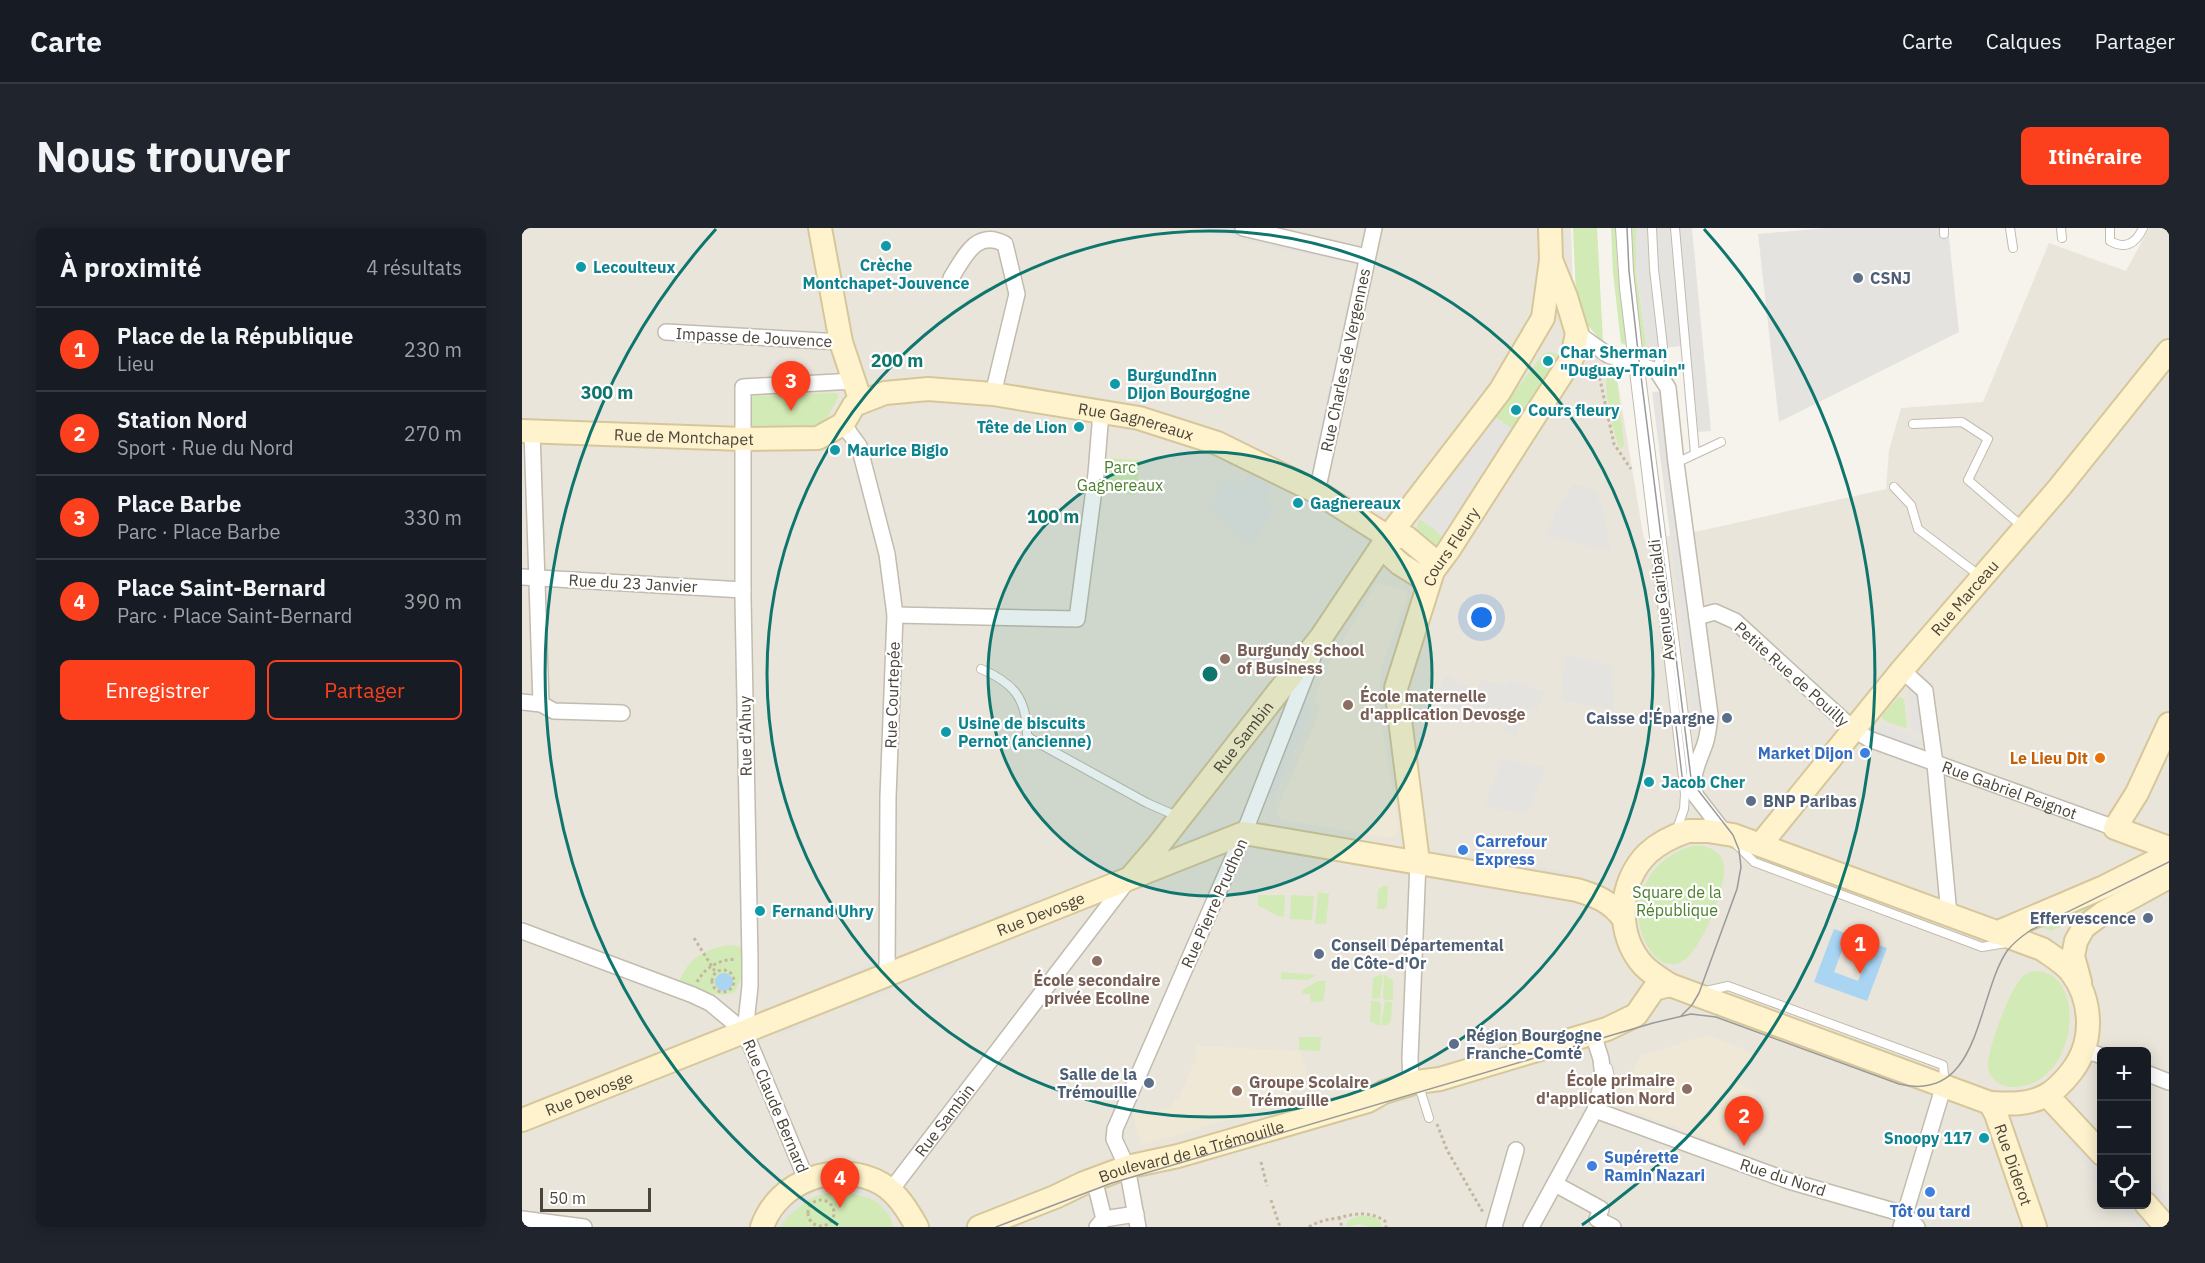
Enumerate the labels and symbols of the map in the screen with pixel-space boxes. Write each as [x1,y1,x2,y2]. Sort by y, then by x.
marker: Crèche Montchapet-Jouvence [879,239,893,253]
place label: Crèche Montchapet-Jouvence [802,255,970,293]
place label: Lecoulteux [593,257,675,277]
marker: Lecoulteux [574,260,588,274]
street label: Rue Charles de Vergennes [1316,266,1374,454]
place label: CSNJ [1870,268,1911,288]
marker: CSNJ [1851,271,1865,285]
street label: Impasse de Jouvence [675,323,833,351]
place label: Char Sherman "Duguay-Trouin" [1560,342,1685,380]
text: 200 m [871,349,923,372]
marker: Char Sherman "Duguay-Trouin" [1541,354,1555,368]
pin: 3 [772,362,810,411]
place label: BurgundInn Dijon Bourgogne [1127,365,1250,403]
marker: BurgundInn Dijon Bourgogne [1108,377,1122,391]
text: 300 m [581,381,633,404]
street label: Rue Gagnereaux [1077,398,1196,445]
place label: Cours fleury [1528,400,1620,420]
marker: Cours fleury [1509,403,1523,417]
place label: Tête de Lion [977,417,1067,437]
marker: Tête de Lion [1072,420,1086,434]
street label: Rue de Montchapet [614,424,754,449]
place label: Maurice Bigio [847,440,948,460]
marker: Maurice Bigio [828,443,842,457]
park label: Parc Gagnereaux [1077,457,1163,495]
place label: Gagnereaux [1310,493,1401,513]
marker: Gagnereaux [1291,496,1305,510]
street label: Cours Fleury [1419,503,1484,589]
text: 100 m [1027,505,1079,528]
street label: Avenue Garibaldi [1644,538,1678,662]
street label: Rue Marceau [1926,556,2003,640]
street label: Rue du 23 Janvier [568,570,698,596]
your location [1467,603,1496,632]
street label: Petite Rue de Pouilly [1731,617,1854,731]
place label: Burgundy School of Business [1237,640,1364,678]
street label: Rue Courtepée [880,641,904,749]
marker: Burgundy School of Business [1218,652,1232,666]
centre of rings [1200,664,1220,684]
place label: École maternelle d'application Devosge [1360,685,1526,724]
street label: Rue d'Ahuy [734,695,756,776]
street label: Rue Sambin [1209,697,1277,777]
marker: École maternelle d'application Devosge [1341,698,1355,712]
place label: Caisse d'Épargne [1586,707,1715,728]
marker: Caisse d'Épargne [1720,711,1734,725]
place label: Usine de biscuits Pernot (ancienne) [958,713,1091,751]
marker: Usine de biscuits Pernot (ancienne) [939,725,953,739]
place label: Market Dijon [1758,743,1853,763]
marker: Market Dijon [1858,746,1872,760]
place label: Le Lieu Dit [2010,748,2088,768]
marker: Le Lieu Dit [2093,751,2107,765]
street label: Rue Gabriel Peignot [1939,756,2080,823]
place label: Jacob Cher [1661,772,1746,792]
marker: Jacob Cher [1642,775,1656,789]
place label: BNP Paribas [1763,791,1857,811]
marker: BNP Paribas [1744,794,1758,808]
place label: Carrefour Express [1475,831,1548,869]
street label: Rue Pierre Prudhon [1176,835,1252,971]
marker: Carrefour Express [1456,843,1470,857]
park label: Square de la République [1632,882,1722,920]
street label: Rue Devosge [994,887,1088,940]
place label: Fernand Uhry [772,901,874,921]
marker: Fernand Uhry [753,904,767,918]
place label: Effervescence [2030,908,2136,928]
marker: Effervescence [2141,911,2155,925]
pin: 1 [1840,924,1880,974]
place label: Conseil Départemental de Côte-d'Or [1331,935,1504,973]
marker: Conseil Départemental de Côte-d'Or [1312,947,1326,961]
marker: École secondaire privée Ecoline [1090,954,1104,968]
place label: École secondaire privée Ecoline [1034,969,1160,1008]
place label: Région Bourgogne Franche-Comté [1466,1025,1602,1063]
street label: Rue Claude Bernard [739,1036,813,1176]
marker: Région Bourgogne Franche-Comté [1447,1037,1461,1051]
place label: Salle de la Trémouille [1057,1064,1137,1102]
street label: Rue Devosge [542,1067,636,1120]
place label: École primaire d'application Nord [1536,1069,1675,1108]
place label: Groupe Scolaire Trémouille [1249,1072,1369,1110]
marker: Salle de la Trémouille [1142,1076,1156,1090]
street label: Rue Sambin [910,1080,979,1160]
marker: École primaire d'application Nord [1680,1082,1694,1096]
marker: Groupe Scolaire Trémouille [1230,1084,1244,1098]
pin: 2 [1724,1096,1764,1146]
street label: Boulevard de la Trémouille [1096,1116,1287,1187]
street label: Rue Diderot [1990,1121,2037,1208]
place label: Snoopy 117 [1884,1128,1972,1148]
marker: Snoopy 117 [1977,1131,1991,1145]
place label: Supérette Ramin Nazari [1604,1147,1705,1185]
street label: Rue du Nord [1737,1154,1829,1200]
pin: 4 [820,1158,860,1208]
marker: Supérette Ramin Nazari [1585,1159,1599,1173]
scale bar [540,1185,651,1212]
marker: Tôt ou tard [1923,1185,1937,1199]
place label: Tôt ou tard [1890,1201,1970,1221]

